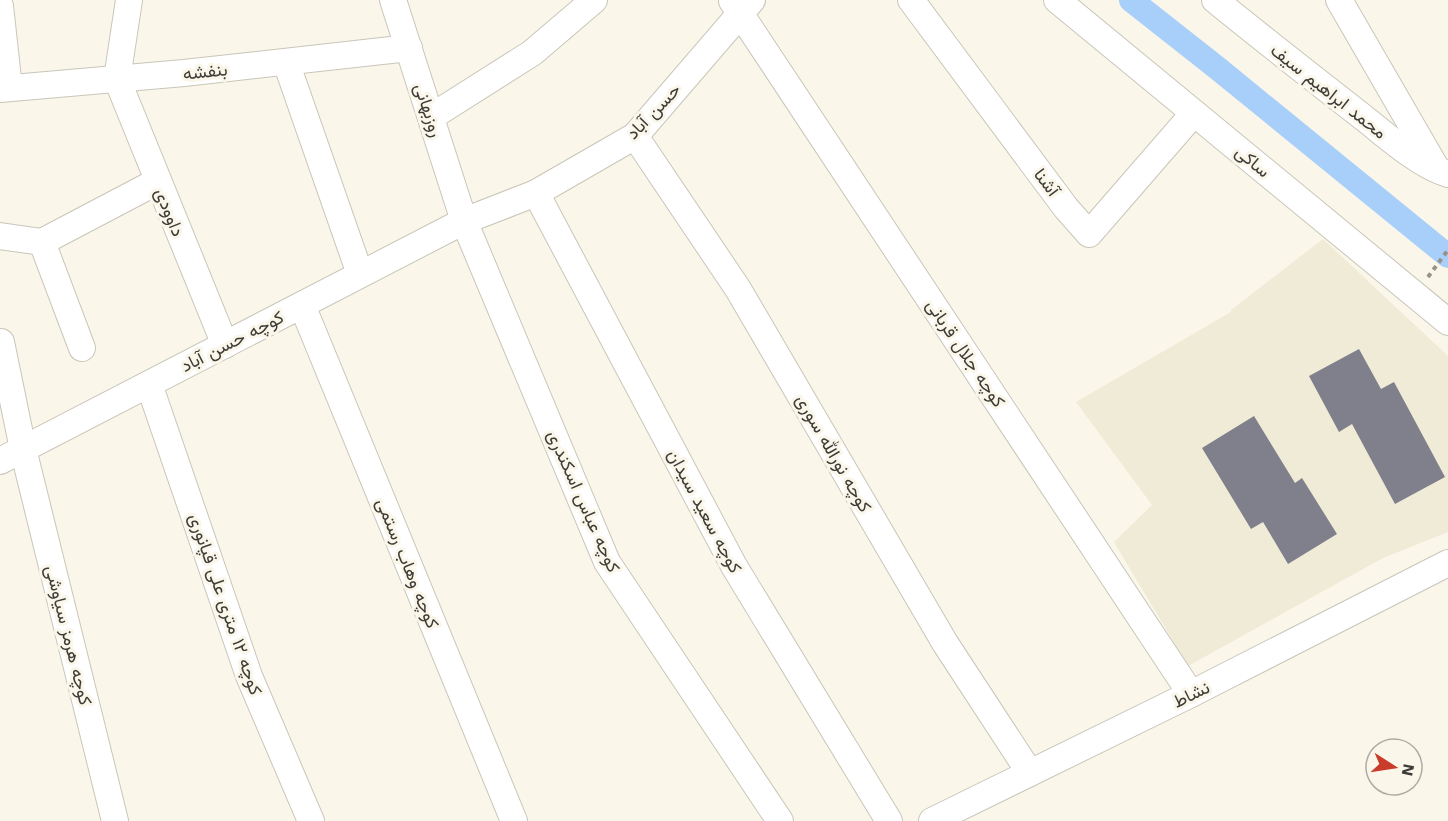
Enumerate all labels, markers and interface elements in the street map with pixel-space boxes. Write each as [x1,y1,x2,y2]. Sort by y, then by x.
street label: محمد ابراهیم سیف [1266,39,1391,144]
street label: بنفشه [182,58,228,84]
street label: حسن آباد [621,79,685,144]
street label: روزبهانی [409,80,448,140]
street label: ساکی [1231,141,1275,182]
street label: آشنا [1030,164,1065,201]
street label: داوودی [150,185,189,240]
street label: کوچه جلال قربانی [921,295,1010,412]
street label: کوچه حسن آباد [177,306,288,378]
street label: کوچه نورالله سوری [790,390,876,517]
street label: کوچه عباس اسکندری [541,427,625,576]
street label: کوچه سعید سیدان [662,446,746,577]
street label: کوچه وهاب رستمی [371,495,444,632]
street label: کوچه ۱۲ متری علی قپانوری [183,511,267,698]
street label: کوچه هرمز سیاوشی [40,563,97,708]
street label: نشاط [1169,676,1213,712]
north arrow [1364,737,1424,797]
text: N [1398,762,1419,778]

